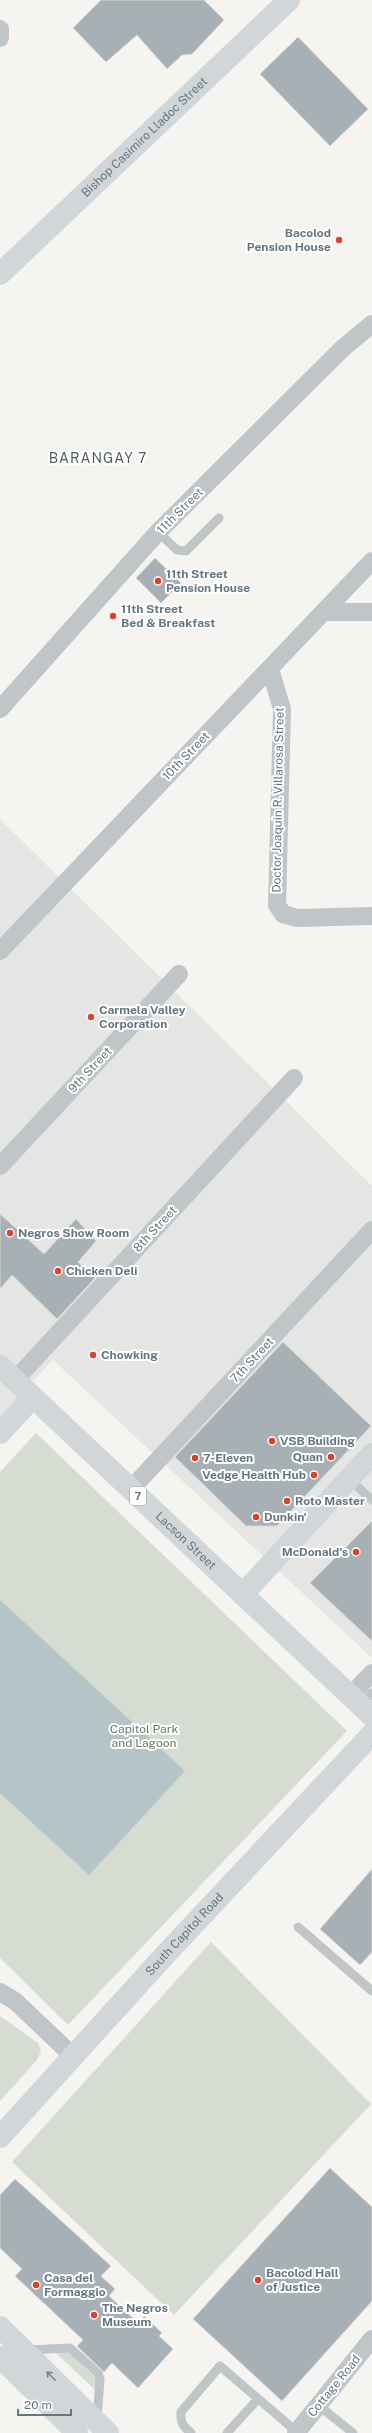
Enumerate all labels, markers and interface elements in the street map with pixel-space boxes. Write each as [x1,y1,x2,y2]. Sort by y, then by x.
street label: Bishop Casimiro Lladoc Street [79,74,210,200]
place label: Bacolod Pension House [247,226,331,254]
marker: Bacolod Pension House [334,235,344,245]
district label: BARANGAY 7 [49,450,147,466]
street label: 11th Street [154,485,206,537]
place label: 11th Street Pension House [166,567,250,595]
marker: 11th Street Pension House [153,576,163,586]
place label: 11th Street Bed & Breakfast [121,602,215,630]
marker: 11th Street Bed & Breakfast [108,611,118,621]
street label: Doctor Joaquin R. Villarosa Street [269,707,287,893]
street label: 10th Street [160,729,213,783]
place label: Carmela Valley Corporation [99,1003,186,1031]
marker: Carmela Valley Corporation [86,1012,96,1022]
street label: 9th Street [65,1044,115,1096]
street label: 8th Street [130,1203,180,1255]
place label: Negros Show Room [18,1226,130,1240]
marker: Negros Show Room [5,1228,15,1238]
place label: Chicken Deli [66,1264,137,1278]
marker: Chicken Deli [53,1266,63,1276]
street label: 7th Street [228,1334,277,1386]
place label: Chowking [101,1348,158,1362]
marker: Chowking [88,1350,98,1360]
place label: VSB Building [280,1434,355,1448]
marker: VSB Building [267,1436,277,1446]
place label: Quan [293,1450,323,1464]
place label: 7-Eleven [203,1451,253,1465]
marker: Quan [326,1452,336,1462]
marker: 7-Eleven [190,1453,200,1463]
place label: Vedge Health Hub [202,1468,306,1482]
marker: Vedge Health Hub [309,1470,319,1480]
road number: 7 [130,1487,146,1505]
place label: Roto Master [295,1494,365,1508]
marker: Roto Master [282,1496,292,1506]
street label: Lacson Street [153,1509,219,1573]
place label: Dunkin' [264,1510,307,1524]
marker: Dunkin' [251,1512,261,1522]
place label: McDonald's [282,1545,348,1559]
marker: McDonald's [351,1547,361,1557]
park label: Capitol Park and Lagoon [110,1722,178,1750]
street label: South Capitol Road [143,1890,226,1979]
place label: Bacolod Hall of Justice [266,2266,339,2294]
place label: Casa del Formaggio [44,2271,106,2299]
marker: Bacolod Hall of Justice [253,2275,263,2285]
marker: Casa del Formaggio [31,2280,41,2290]
place label: The Negros Museum [102,2301,168,2329]
marker: The Negros Museum [89,2310,99,2320]
street label: Cottage Road [305,2352,363,2420]
one-way arrow [46,2371,56,2381]
scale bar [18,2391,71,2417]
text: 20 m [24,2398,52,2412]

